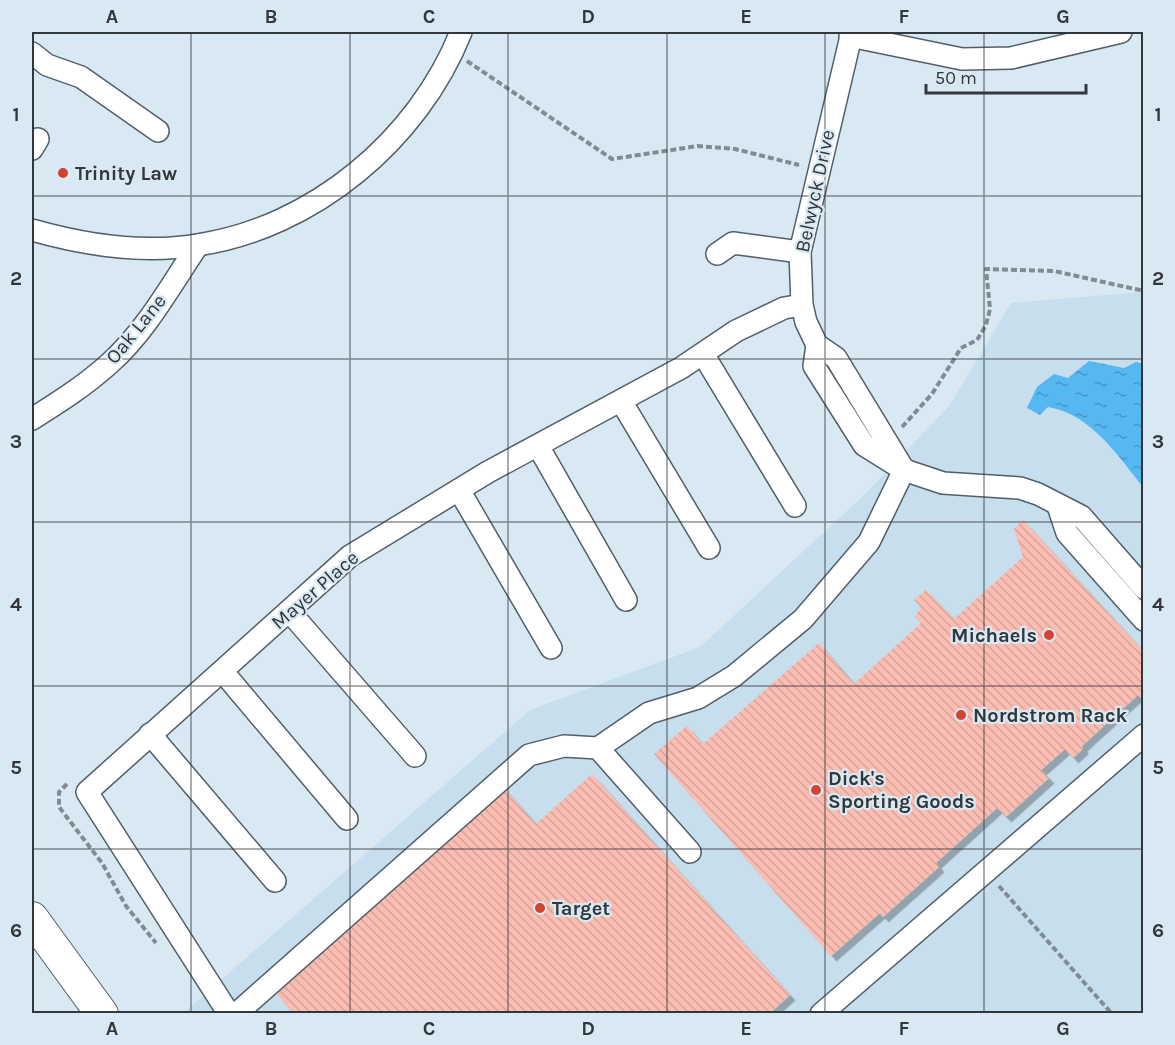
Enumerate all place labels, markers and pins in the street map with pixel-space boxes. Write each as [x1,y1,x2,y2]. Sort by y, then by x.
place label: Trinity Law [75,162,177,185]
marker: Trinity Law [56,166,70,180]
place label: Michaels [951,624,1037,647]
marker: Michaels [1042,628,1056,642]
place label: Nordstrom Rack [973,704,1128,727]
marker: Nordstrom Rack [954,708,968,722]
place label: Dick's Sporting Goods [828,767,975,813]
marker: Dick's Sporting Goods [809,783,823,797]
place label: Target [552,897,610,920]
marker: Target [533,901,547,915]

